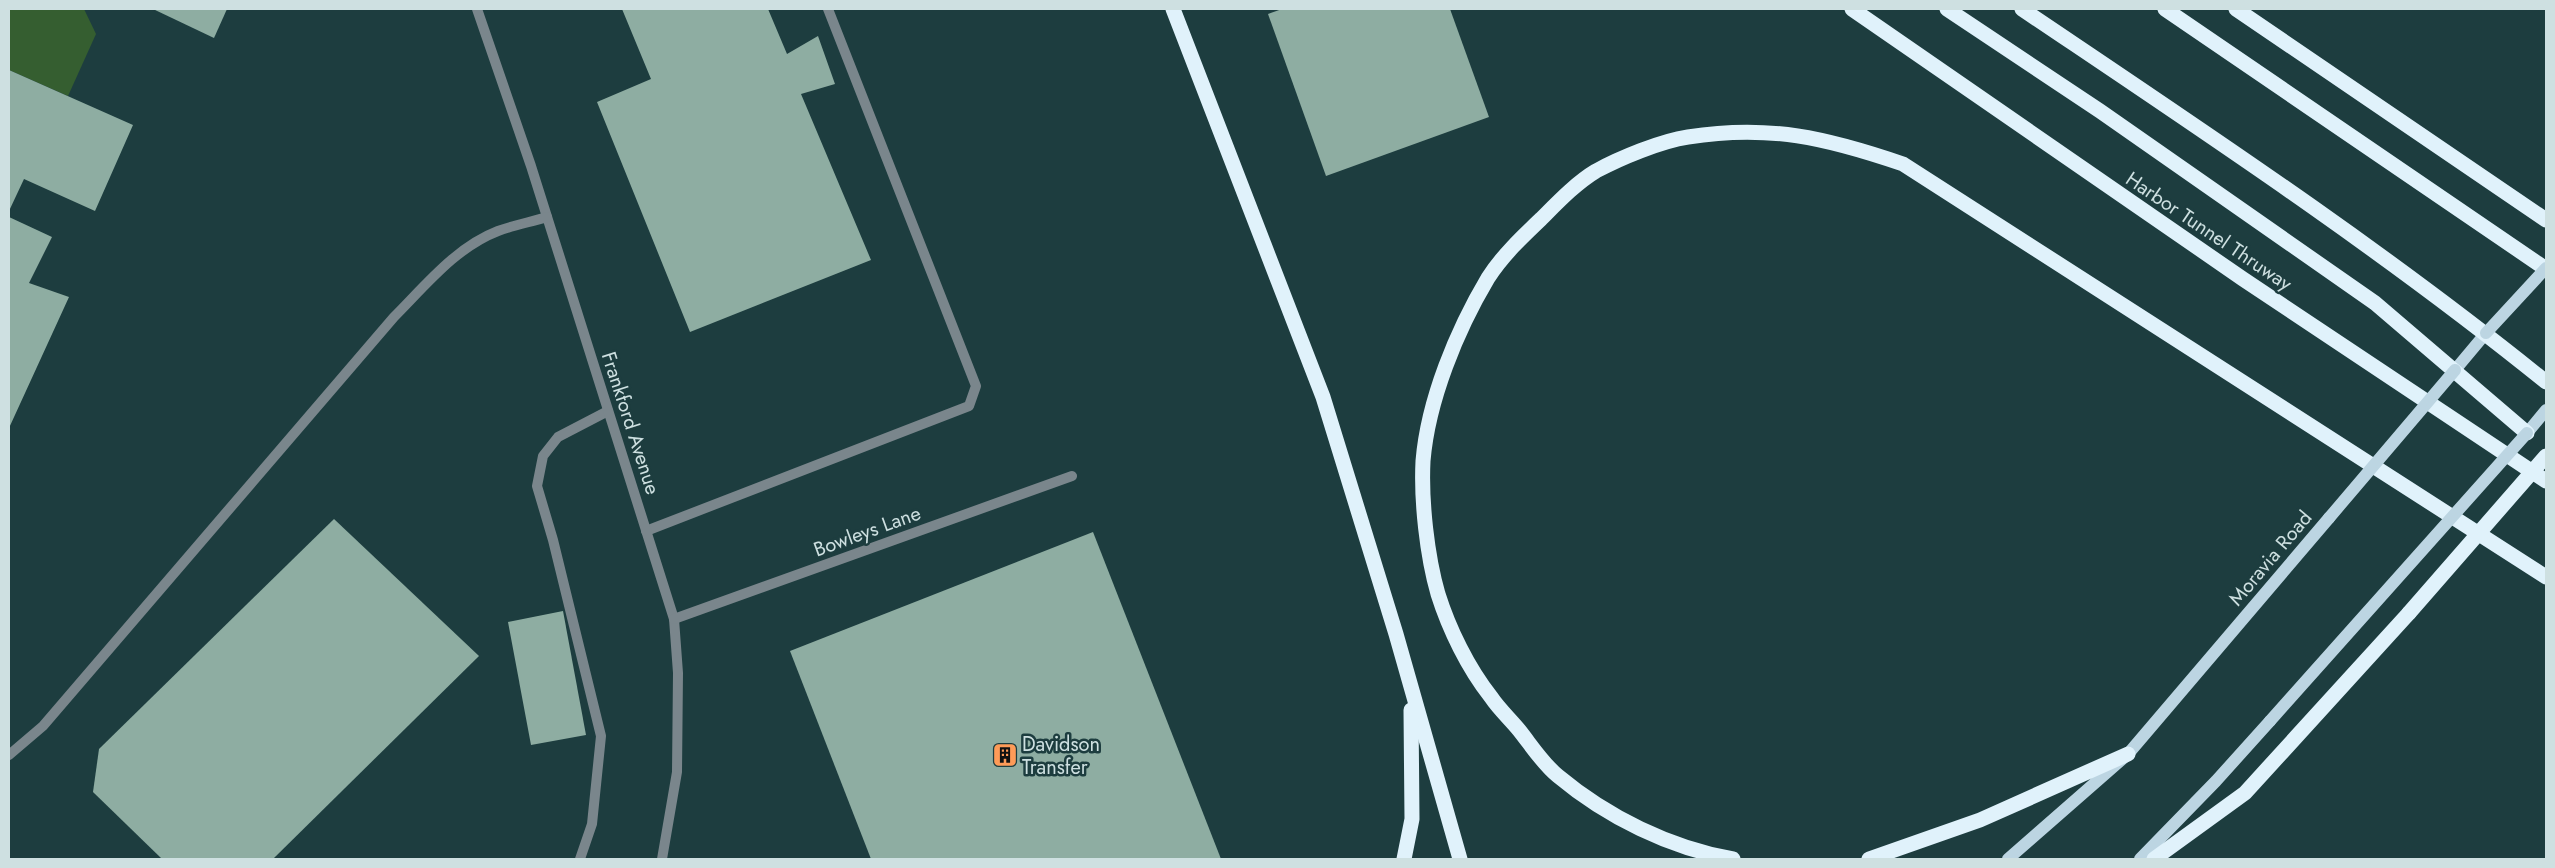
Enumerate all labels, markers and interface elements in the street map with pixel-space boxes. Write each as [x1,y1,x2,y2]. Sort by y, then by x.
street label: Harbor Tunnel Thruway [2120,165,2298,298]
street label: Frankford Avenue [594,348,667,498]
street label: Bowleys Lane [809,499,925,564]
street label: Moravia Road [2222,504,2319,612]
place label: Davidson Transfer [1022,730,1100,782]
building icon: Davidson Transfer [992,742,1018,768]

